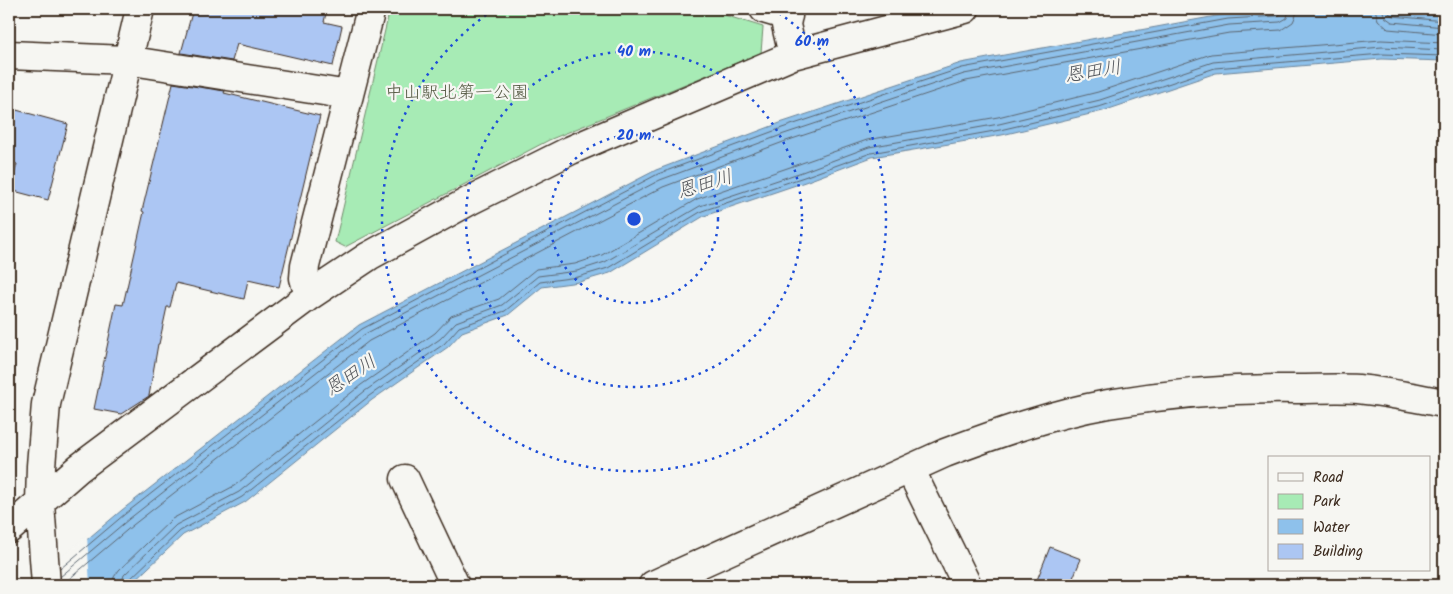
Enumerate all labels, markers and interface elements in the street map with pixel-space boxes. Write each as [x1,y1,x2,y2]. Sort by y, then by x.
text: 60 m [795,30,829,54]
text: 40 m [617,40,651,64]
water label: 恩田川 [1062,53,1124,91]
park label: 中山駅北第一公園 [385,79,529,108]
text: 20 m [617,124,651,148]
water label: 恩田川 [673,162,737,208]
centre of rings [625,210,643,228]
water label: 恩田川 [319,348,383,404]
legend [1268,456,1430,572]
text: Road [1313,466,1344,490]
text: Park [1313,490,1341,514]
text: Water [1313,516,1350,540]
text: Building [1313,540,1363,564]

